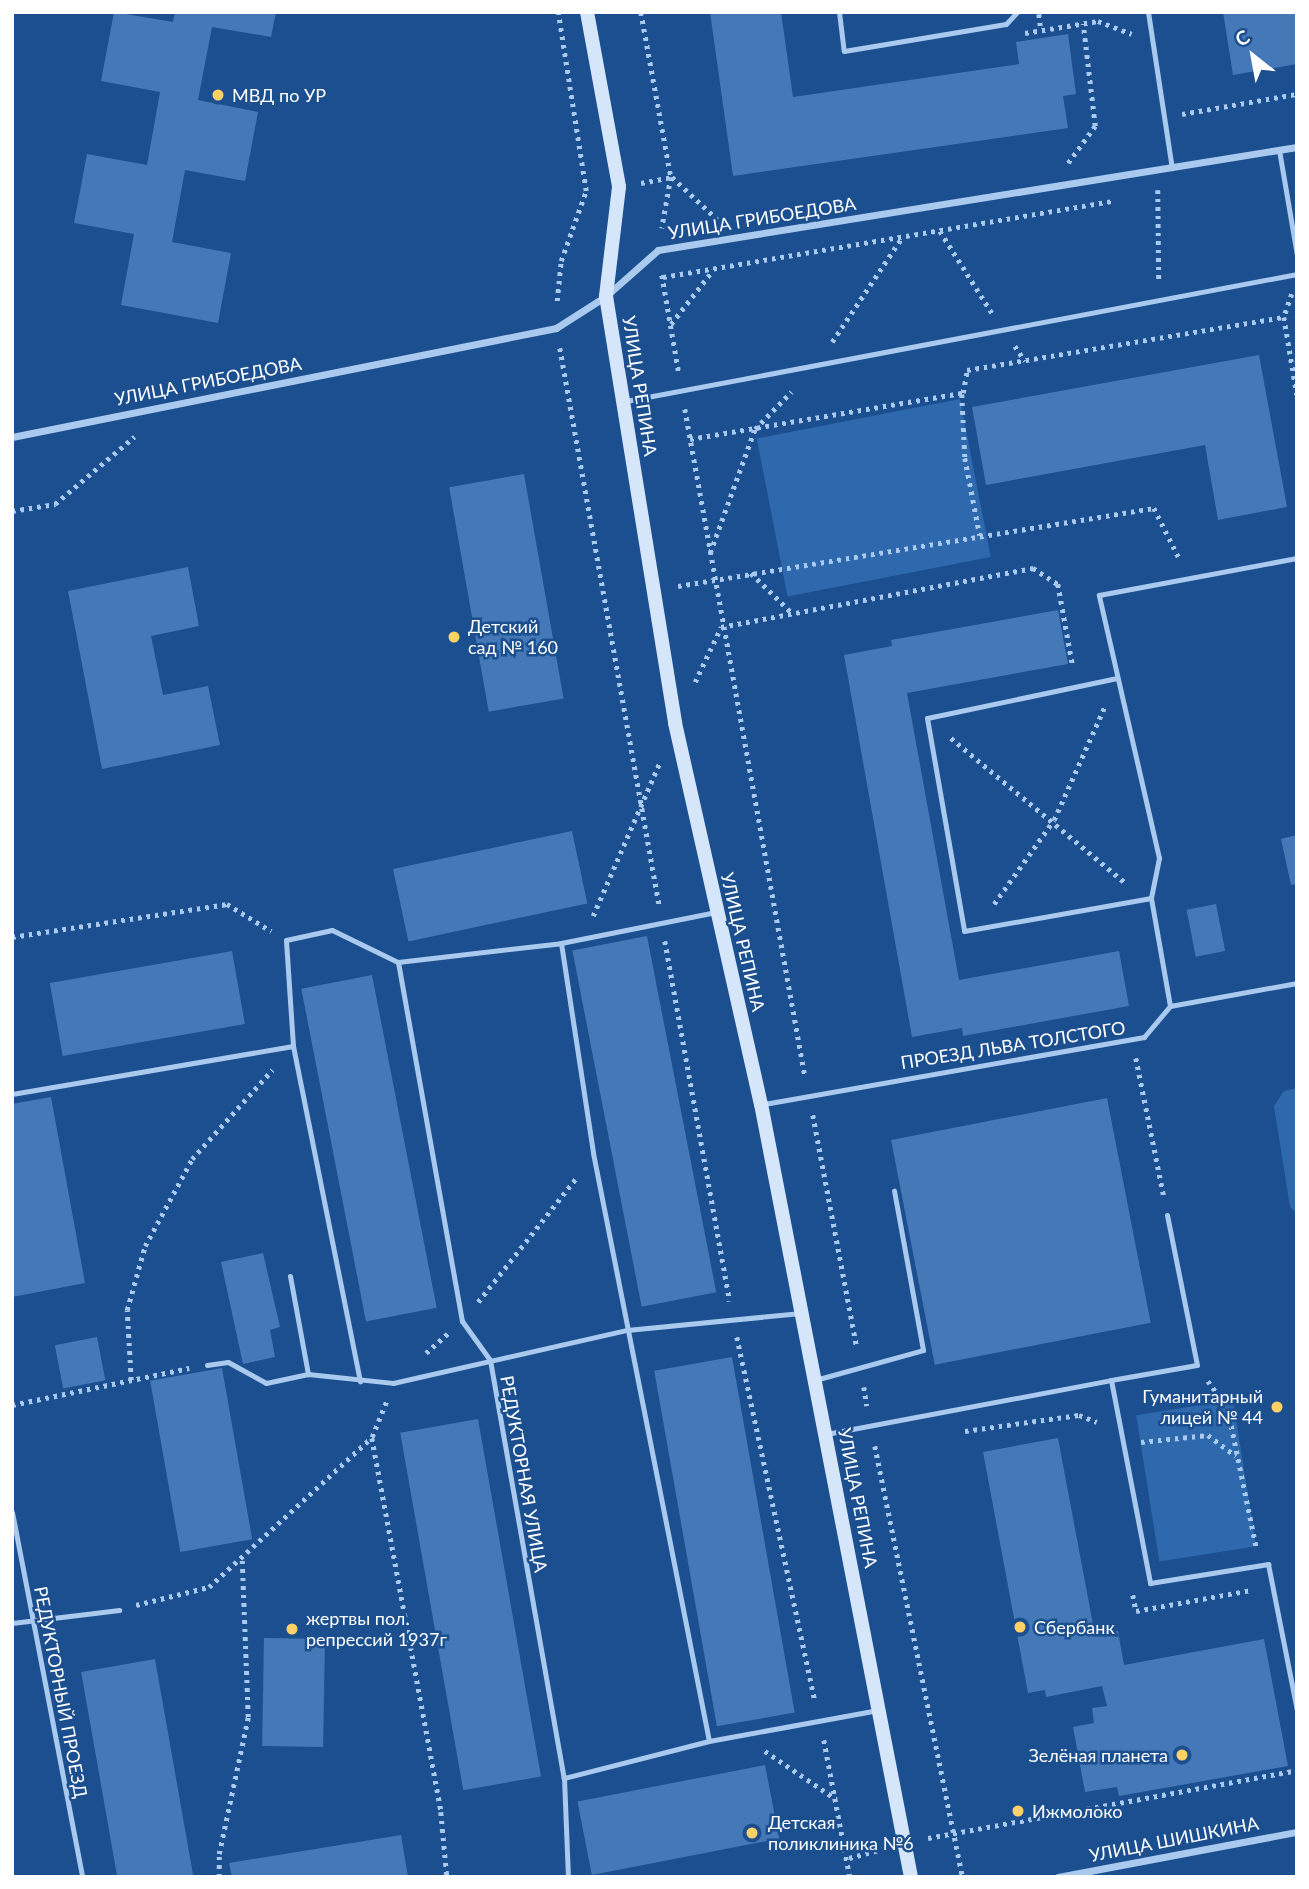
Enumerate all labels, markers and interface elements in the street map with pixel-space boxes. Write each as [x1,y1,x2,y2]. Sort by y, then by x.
north arrow [1218,21,1288,91]
text: С [1231,24,1253,51]
place label: МВД по УР [232,84,326,106]
marker: МВД по УР [210,87,226,103]
street label: УЛИЦА ГРИБОЕДОВА [667,192,857,244]
street label: УЛИЦА РЕПИНА [618,314,662,458]
street label: УЛИЦА ГРИБОЕДОВА [113,352,303,410]
place label: Детский сад № 160 [468,616,558,658]
marker: Детский сад № 160 [446,629,462,645]
street label: УЛИЦА РЕПИНА [717,870,769,1014]
street label: ПРОЕЗД ЛЬВА ТОЛСТОГО [899,1017,1127,1073]
street label: РЕДУКТОРНАЯ УЛИЦА [496,1374,552,1574]
place label: Гуманитарный лицей № 44 [1142,1386,1263,1428]
marker: Гуманитарный лицей № 44 [1269,1399,1285,1415]
street label: УЛИЦА РЕПИНА [834,1426,882,1570]
street label: РЕДУКТОРНЫЙ ПРОЕЗД [30,1584,92,1800]
place label: жертвы пол. репрессий 1937г [306,1608,447,1650]
place label: Сбербанк [1034,1616,1115,1638]
marker: Сбербанк [1012,1619,1028,1635]
marker: жертвы пол. репрессий 1937г [284,1621,300,1637]
place label: Зелёная планета [1029,1744,1168,1766]
marker: Зелёная планета [1174,1747,1190,1763]
place label: Ижмолоко [1032,1800,1122,1822]
marker: Ижмолоко [1010,1803,1026,1819]
place label: Детская поликлиника №6 [768,1812,914,1854]
street label: УЛИЦА ШИШКИНА [1088,1812,1260,1866]
marker: Детская поликлиника №6 [742,1823,762,1843]

